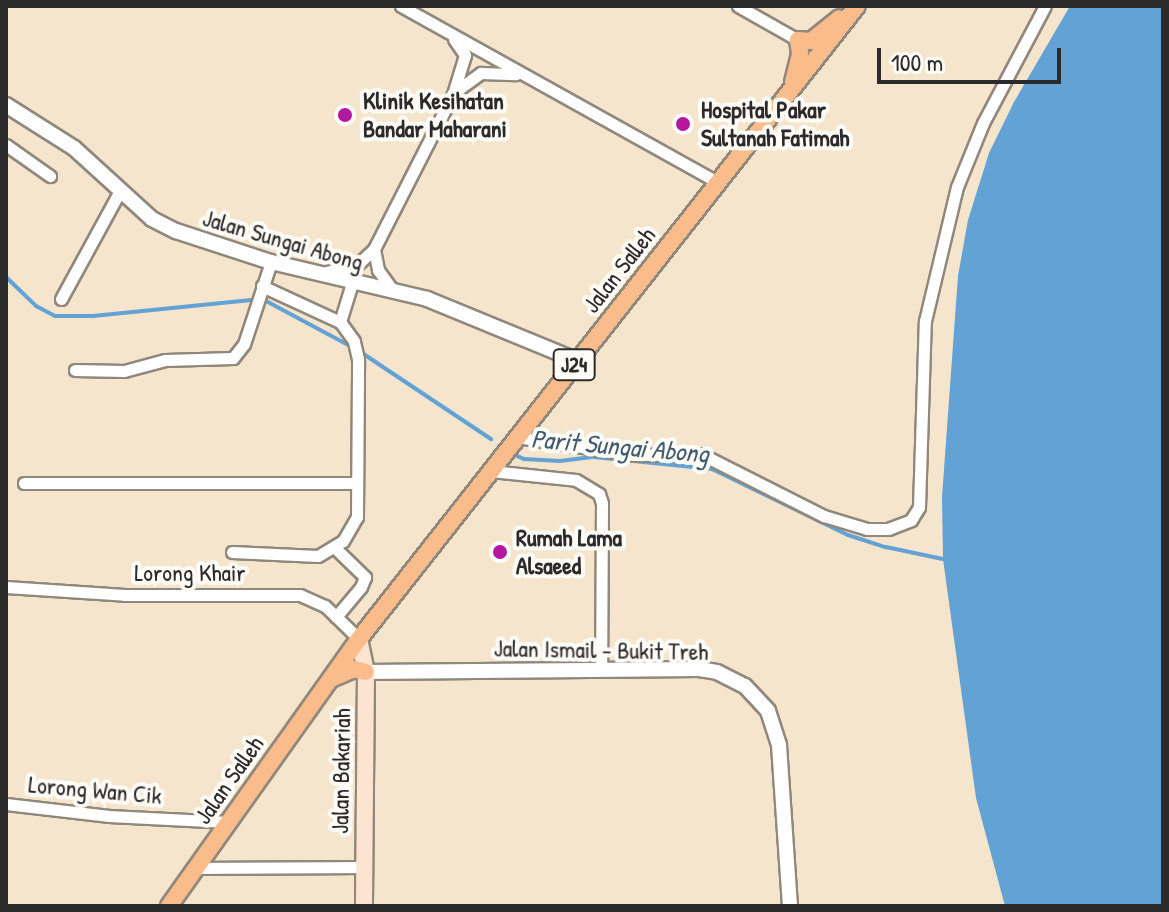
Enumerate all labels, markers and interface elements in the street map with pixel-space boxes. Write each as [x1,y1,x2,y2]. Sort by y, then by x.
scale bar [881,32,1065,82]
text: 100 m [891,46,943,78]
place label: Klinik Kesihatan Bandar Maharani [363,87,507,143]
place label: Hospital Pakar Sultanah Fatimah [701,96,849,152]
marker: Klinik Kesihatan Bandar Maharani [334,104,356,126]
marker: Hospital Pakar Sultanah Fatimah [672,113,694,135]
street label: Jalan Sungai Abong [199,203,367,277]
street label: Jalan Salleh [577,221,661,319]
road number: J24 [552,347,596,383]
water label: Parit Sungai Abong [530,423,710,469]
place label: Rumah Lama Alsaeed [516,524,622,580]
marker: Rumah Lama Alsaeed [491,543,509,561]
street label: Lorong Khair [134,559,246,587]
street label: Jalan Ismail - Bukit Treh [493,634,709,666]
street label: Jalan Bakariah [326,708,356,834]
street label: Jalan Salleh [188,730,270,830]
street label: Lorong Wan Cik [27,770,163,810]

